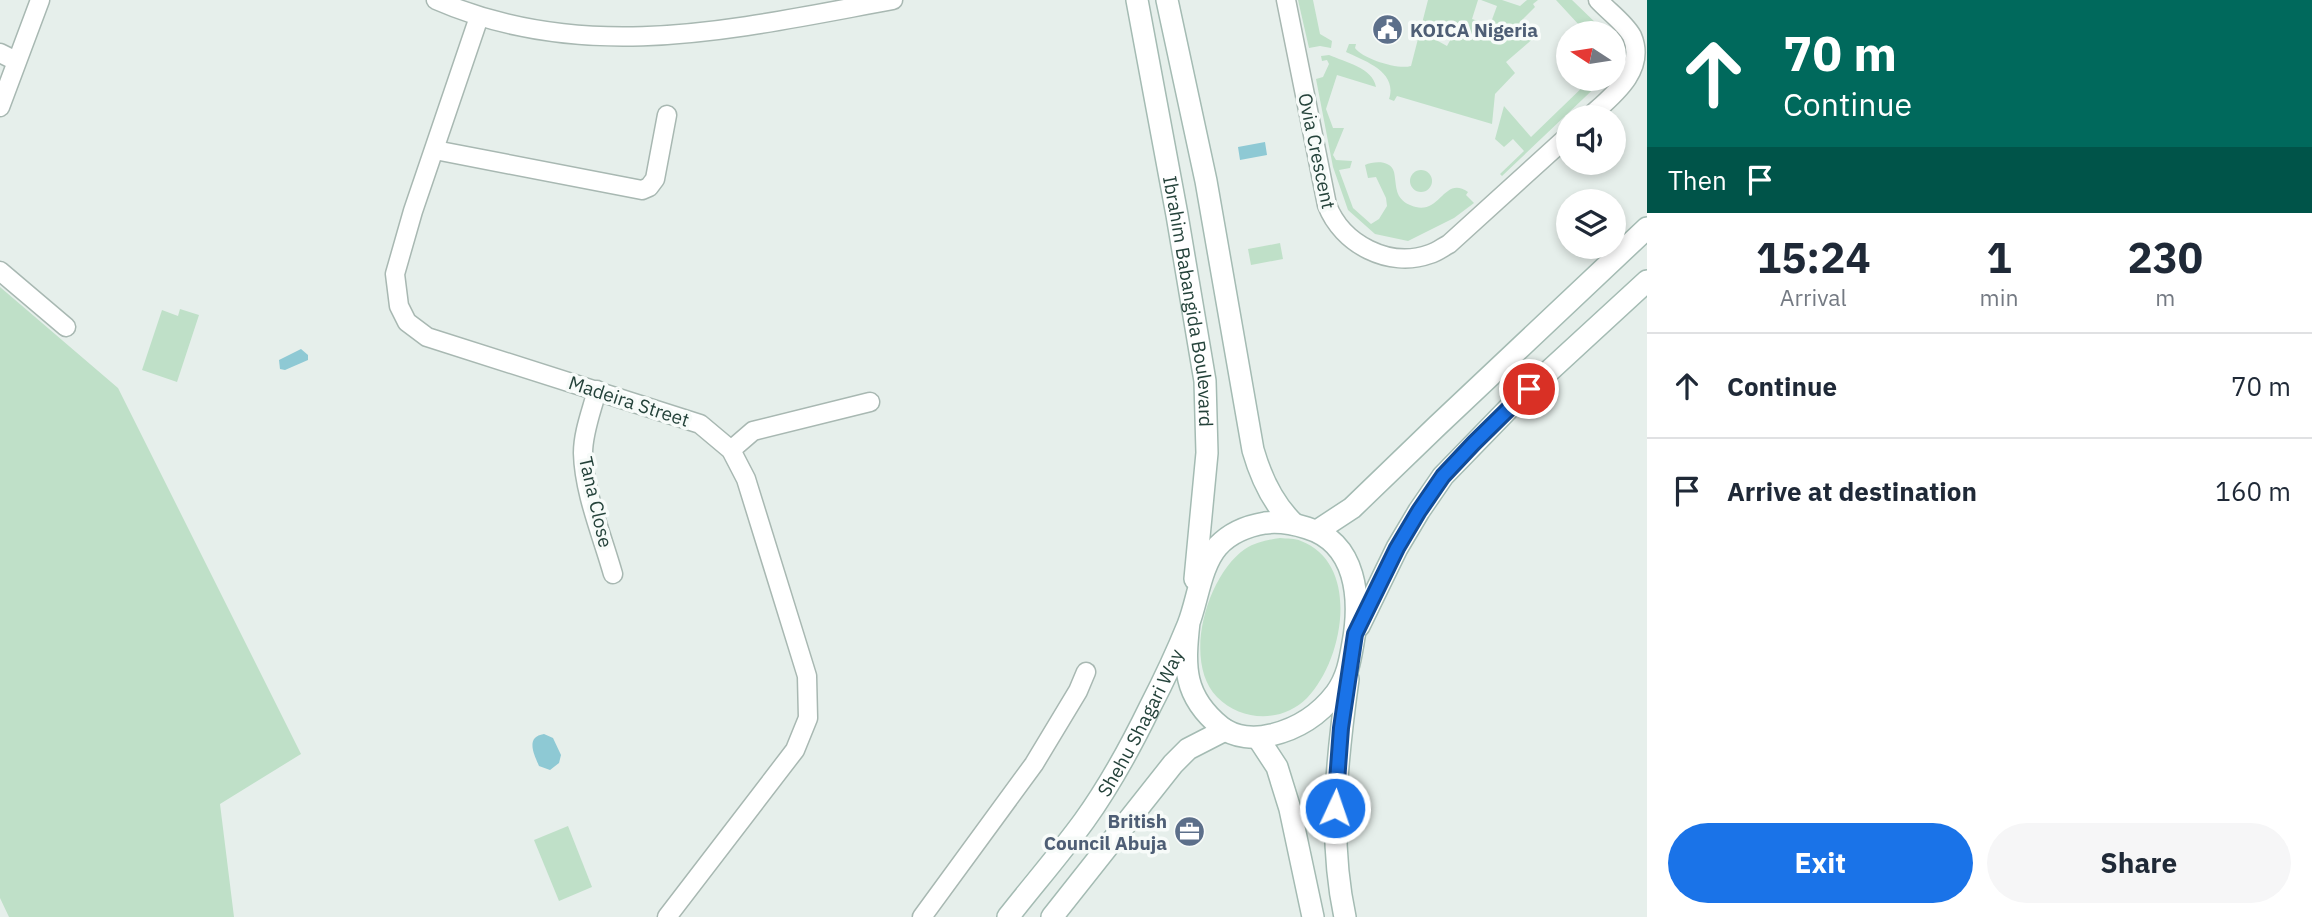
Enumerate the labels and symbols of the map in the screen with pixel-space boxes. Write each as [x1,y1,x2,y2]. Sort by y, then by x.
public building icon: KOICA Nigeria [1370,13,1404,47]
place label: KOICA Nigeria [1410,18,1538,42]
north arrow [1556,21,1626,91]
street label: Ovia Crescent [1293,91,1341,211]
street label: Ibrahim Babangida Boulevard [1158,174,1218,427]
pin [1499,359,1559,419]
street label: Madeira Street [566,370,692,432]
street label: Tana Close [574,454,618,550]
street label: Shehu Shagari Way [1092,645,1189,801]
position arrow [1298,771,1372,845]
place label: British Council Abuja [1044,809,1167,855]
office icon: British Council Abuja [1173,815,1207,849]

